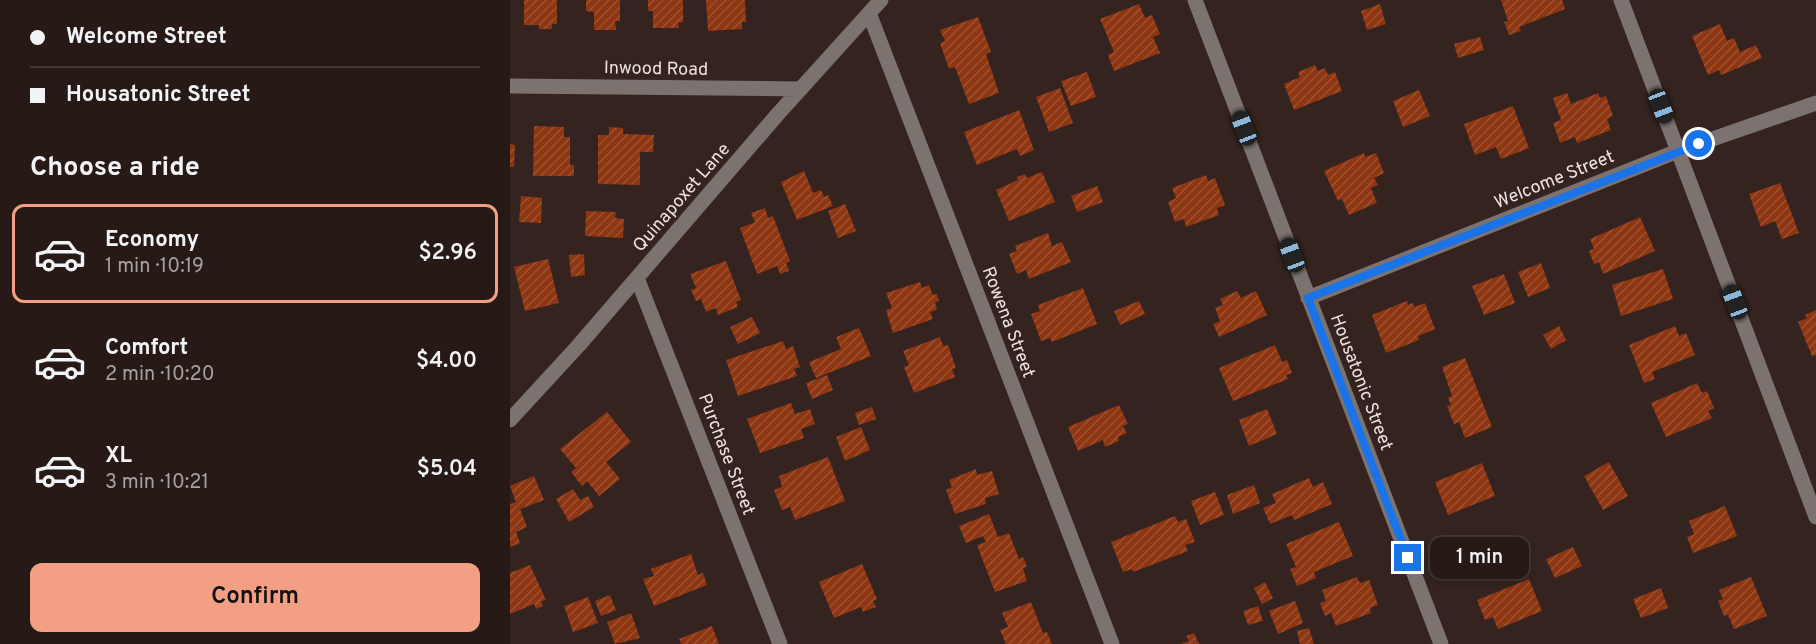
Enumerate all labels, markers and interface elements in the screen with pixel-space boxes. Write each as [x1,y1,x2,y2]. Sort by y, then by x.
text: Welcome Street [66,24,227,51]
street label: Inwood Road [604,57,708,82]
text: Housatonic Street [66,82,250,109]
car [1646,86,1676,126]
car [1229,108,1259,148]
route start [1685,130,1712,157]
street label: Quinapoxet Lane [628,139,736,257]
street label: Welcome Street [1491,146,1618,215]
text: Choose a ride [30,151,200,185]
icon: car [33,227,87,281]
text: Economy [105,227,199,254]
car [1277,235,1307,275]
text: $2.96 [418,240,477,267]
text: 1 min · 10:19 [105,254,204,280]
street label: Rowena Street [976,264,1039,381]
car [1720,282,1750,322]
street label: Housatonic Street [1324,311,1397,454]
icon: car [33,335,87,389]
text: Comfort [105,335,188,362]
text: $4.00 [416,348,477,375]
text: 2 min · 10:20 [105,362,215,388]
street label: Purchase Street [692,391,759,519]
icon: car [33,443,87,497]
text: XL [105,443,132,470]
text: $5.04 [417,456,477,483]
text: 3 min · 10:21 [105,470,209,496]
callout: 1 min [1429,537,1528,579]
route end [1394,544,1421,571]
text: 1 min [1456,545,1503,571]
button: Confirm [30,563,480,632]

